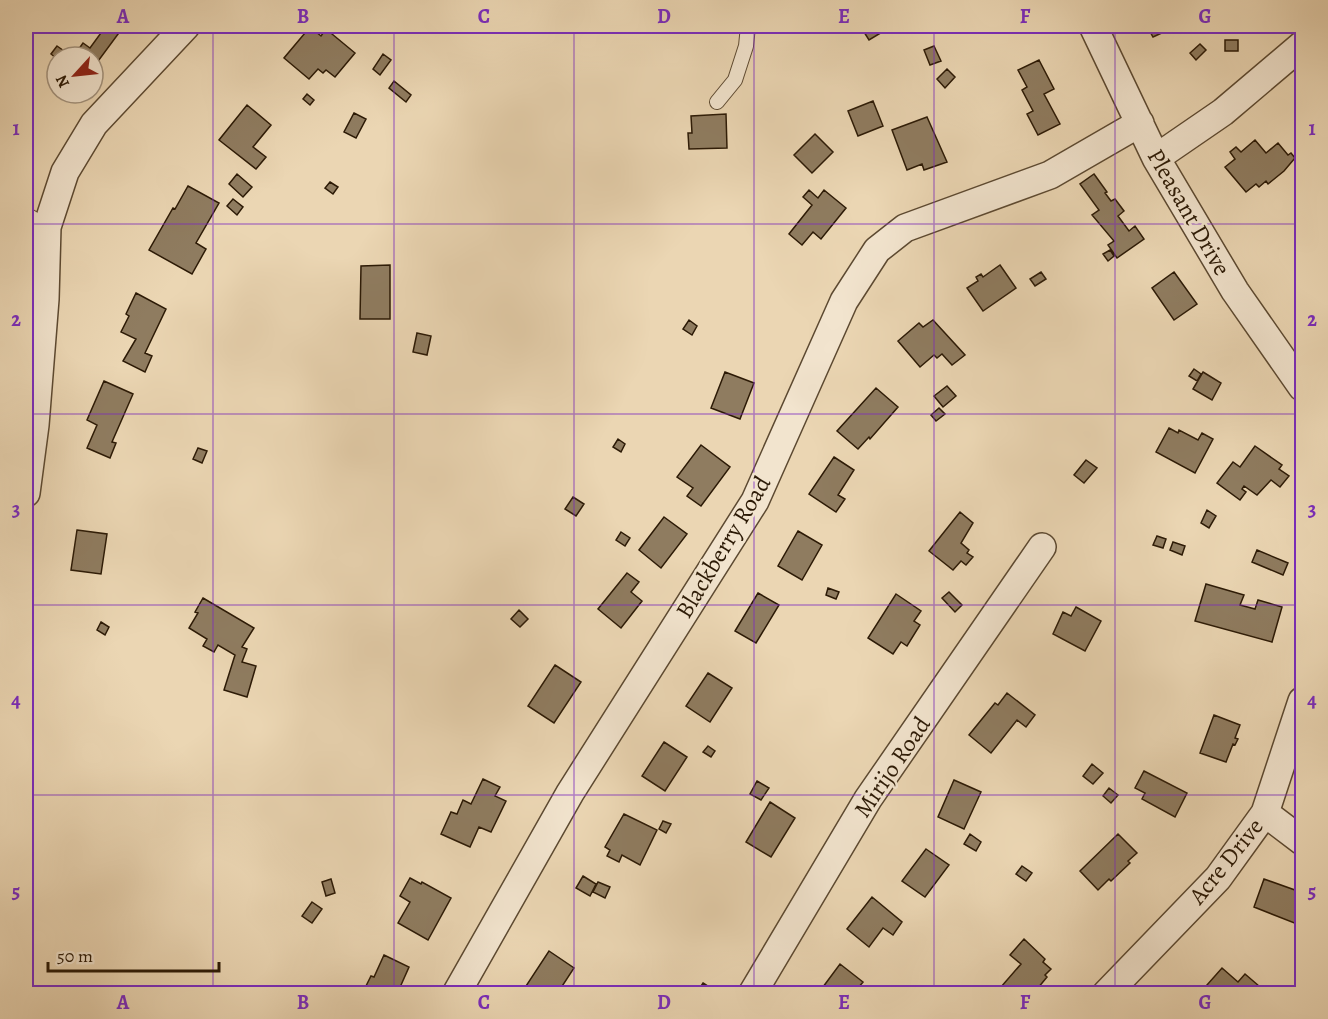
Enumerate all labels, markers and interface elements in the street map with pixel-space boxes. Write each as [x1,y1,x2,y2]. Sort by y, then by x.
text: A [116,3,130,30]
text: B [297,3,309,30]
text: C [478,3,490,30]
text: D [657,3,671,30]
text: E [838,3,850,30]
text: F [1020,3,1031,30]
text: G [1198,3,1212,30]
north arrow [45,45,105,105]
text: N [50,71,75,92]
text: 1 [12,115,20,142]
text: 1 [1308,115,1316,142]
street label: Pleasant Drive [1140,143,1238,281]
text: 2 [11,306,21,333]
text: 2 [1307,306,1317,333]
street label: Blackberry Road [668,470,778,624]
text: 3 [12,496,20,523]
text: 3 [1308,496,1316,523]
text: 4 [11,687,21,714]
text: 4 [1307,687,1317,714]
street label: Mirijo Road [846,710,938,824]
street label: Acre Drive [1181,811,1271,912]
text: 5 [12,878,20,905]
text: 5 [1308,878,1316,905]
scale bar [48,935,219,973]
text: 50 m [57,944,93,968]
text: A [116,989,130,1016]
text: B [297,989,309,1016]
text: C [478,989,490,1016]
text: D [657,989,671,1016]
text: E [838,989,850,1016]
text: F [1020,989,1031,1016]
text: G [1198,989,1212,1016]

